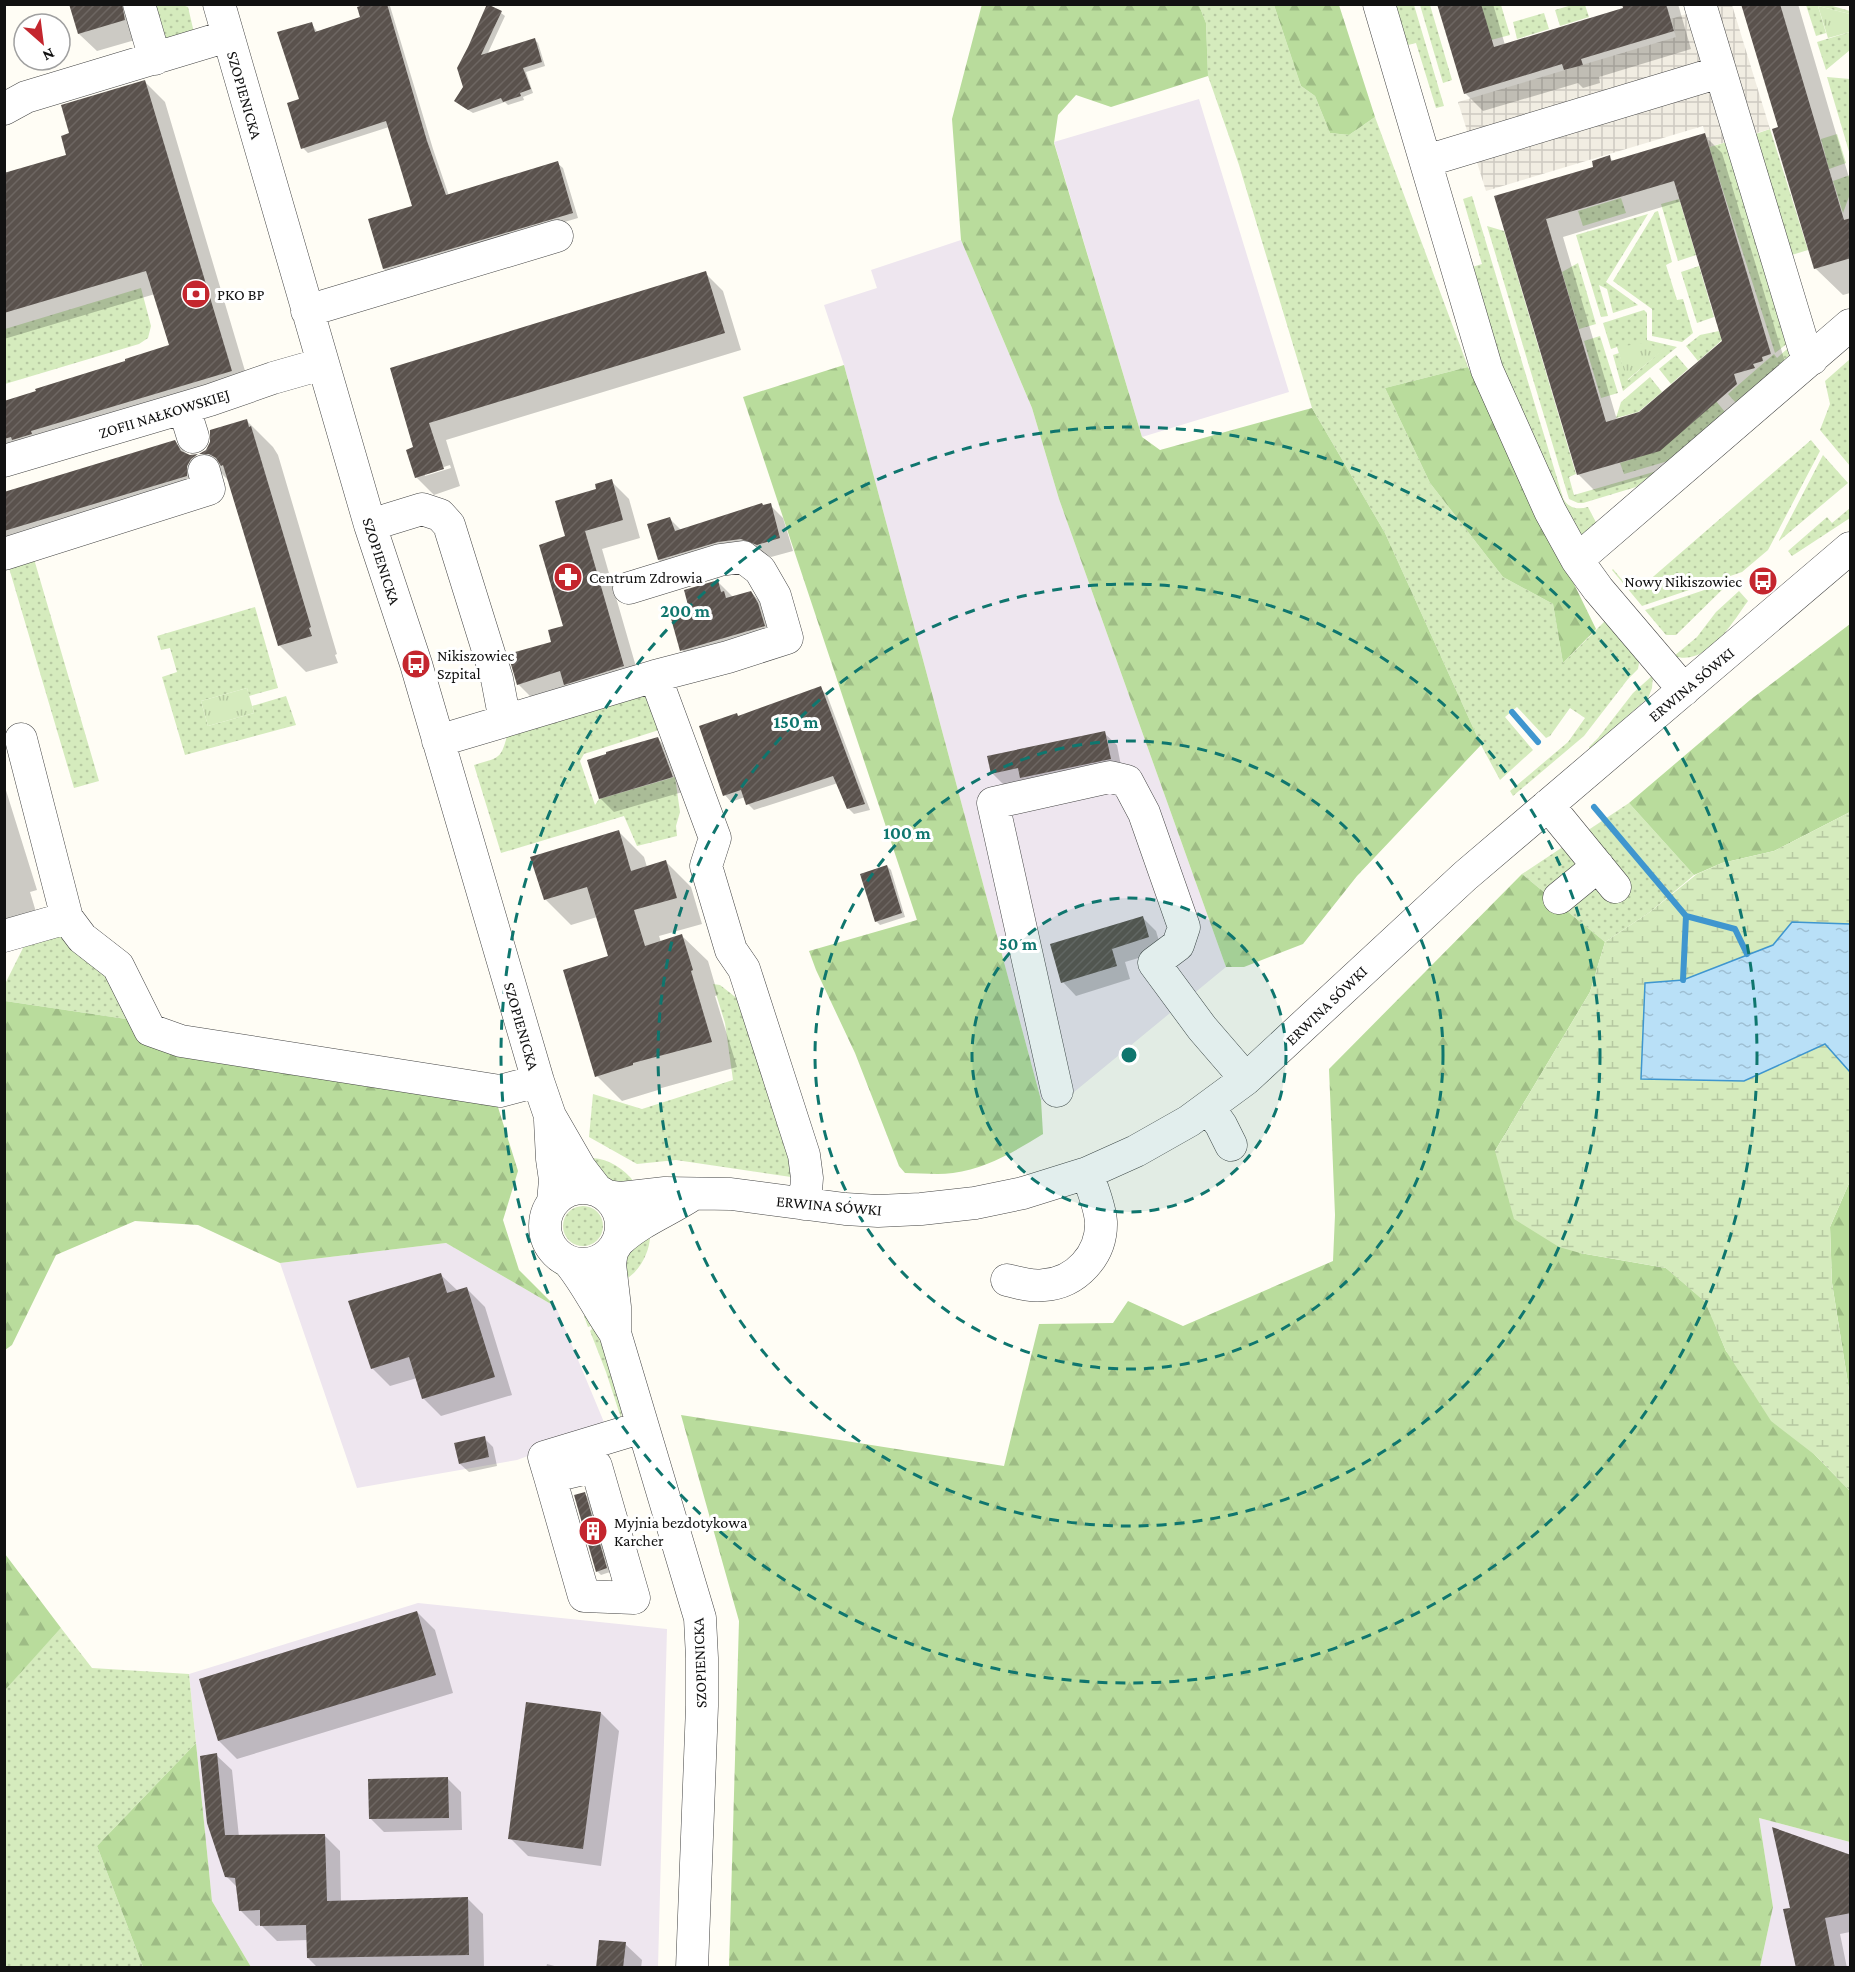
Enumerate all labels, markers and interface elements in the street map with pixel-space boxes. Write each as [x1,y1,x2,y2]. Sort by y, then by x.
north arrow [12,12,72,72]
text: N [40,45,58,65]
street label: SZOPIENICKA [224,49,265,142]
bank icon: PKO BP [180,278,212,310]
place label: PKO BP [217,286,265,303]
street label: ZOFII NAŁKOWSKIEJ [97,385,232,442]
street label: SZOPIENICKA [359,515,404,608]
pharmacy icon: Centrum Zdrowia [552,561,584,593]
bus stop icon: Nowy Nikiszowiec [1747,565,1779,597]
place label: Centrum Zdrowia [589,569,703,586]
place label: Nowy Nikiszowiec [1624,573,1742,591]
text: 200 m [660,601,711,621]
street label: ERWINA SÓWKI [1645,644,1738,725]
place label: Nikiszowiec Szpital [437,647,515,683]
bus stop icon: Nikiszowiec Szpital [400,648,432,680]
text: 150 m [773,712,819,732]
text: 100 m [883,823,931,843]
text: 50 m [999,934,1038,954]
street label: ERWINA SÓWKI [1282,962,1371,1048]
street label: SZOPIENICKA [501,980,542,1073]
centre of rings [1119,1045,1139,1065]
street label: ERWINA SÓWKI [775,1192,883,1219]
place label: Myjnia bezdotykowa Karcher [614,1514,748,1549]
building icon: Myjnia bezdotykowa Karcher [577,1515,609,1547]
street label: SZOPIENICKA [689,1616,710,1709]

